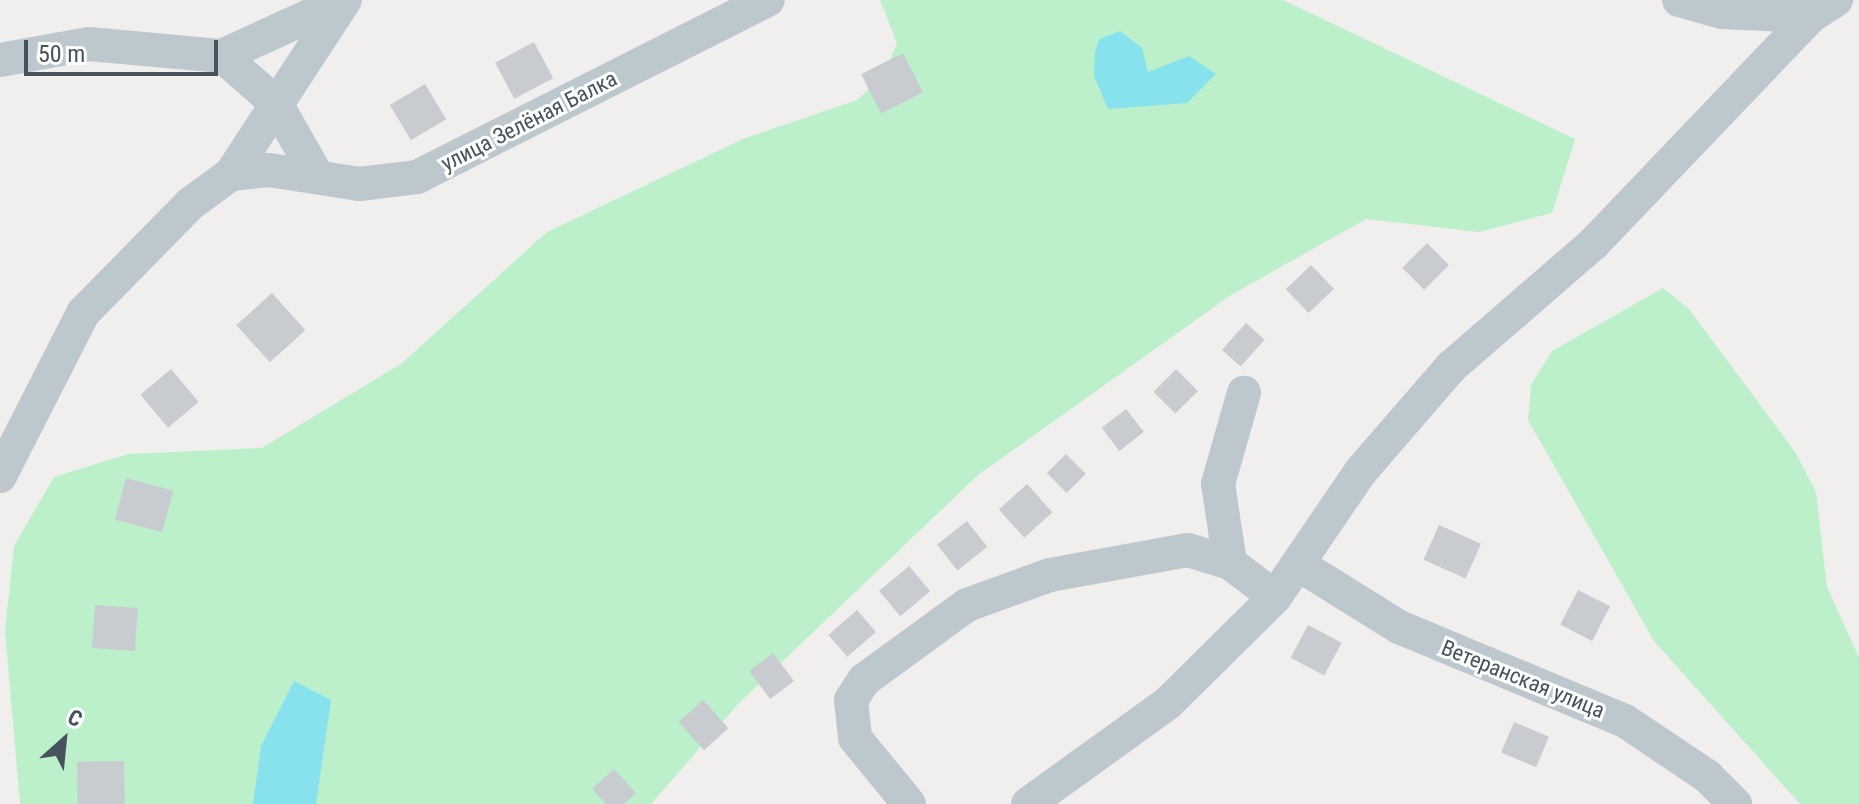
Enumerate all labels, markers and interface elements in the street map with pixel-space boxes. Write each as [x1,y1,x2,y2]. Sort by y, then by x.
scale bar [28,24,222,74]
text: 50 m [38,40,85,68]
street label: улица Зелёная Балка [437,65,621,177]
street label: Ветеранская улица [1438,634,1608,724]
north arrow [24,700,104,780]
text: С [64,704,86,732]

